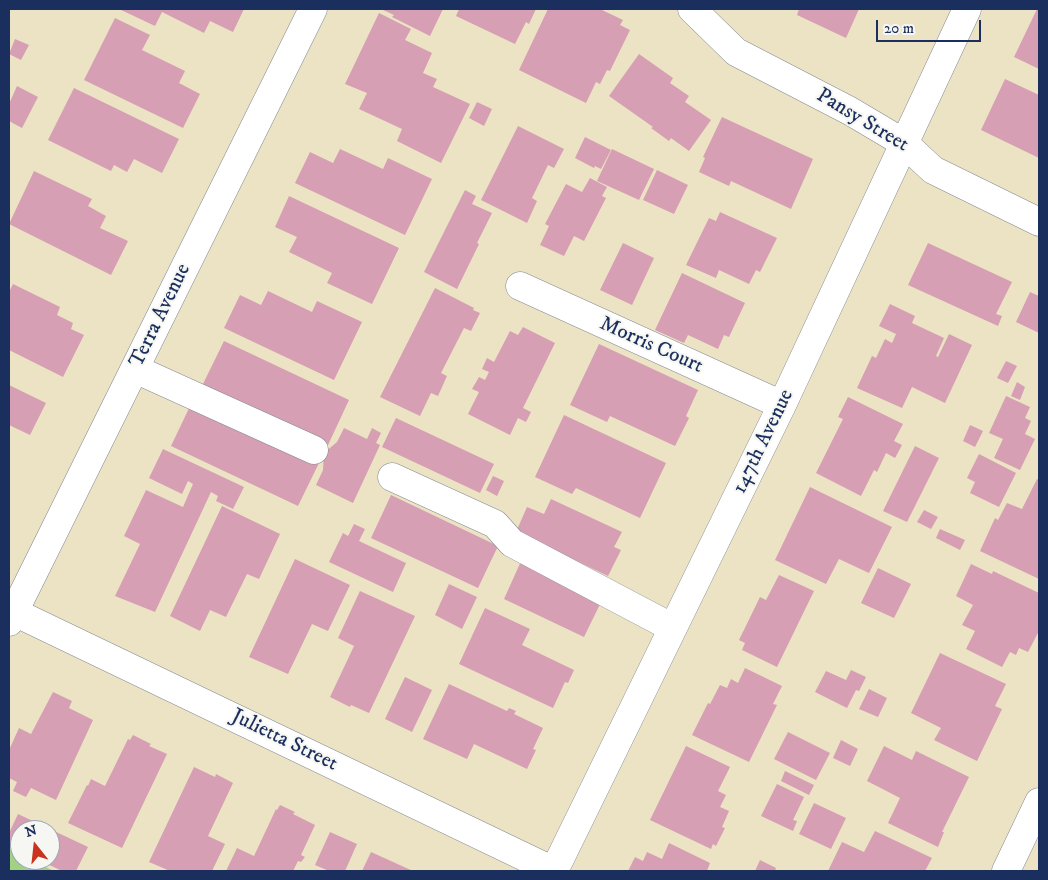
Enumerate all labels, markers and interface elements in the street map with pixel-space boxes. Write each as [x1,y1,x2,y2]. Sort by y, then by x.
scale bar [878,10,983,42]
text: 20 m [884,19,914,38]
street label: Pansy Street [811,84,913,158]
street label: Terra Avenue [125,260,197,372]
street label: Morris Court [595,312,707,380]
street label: 147th Avenue [728,386,800,498]
street label: Julietta Street [227,704,341,778]
north arrow [10,820,60,870]
text: N [23,821,39,842]

